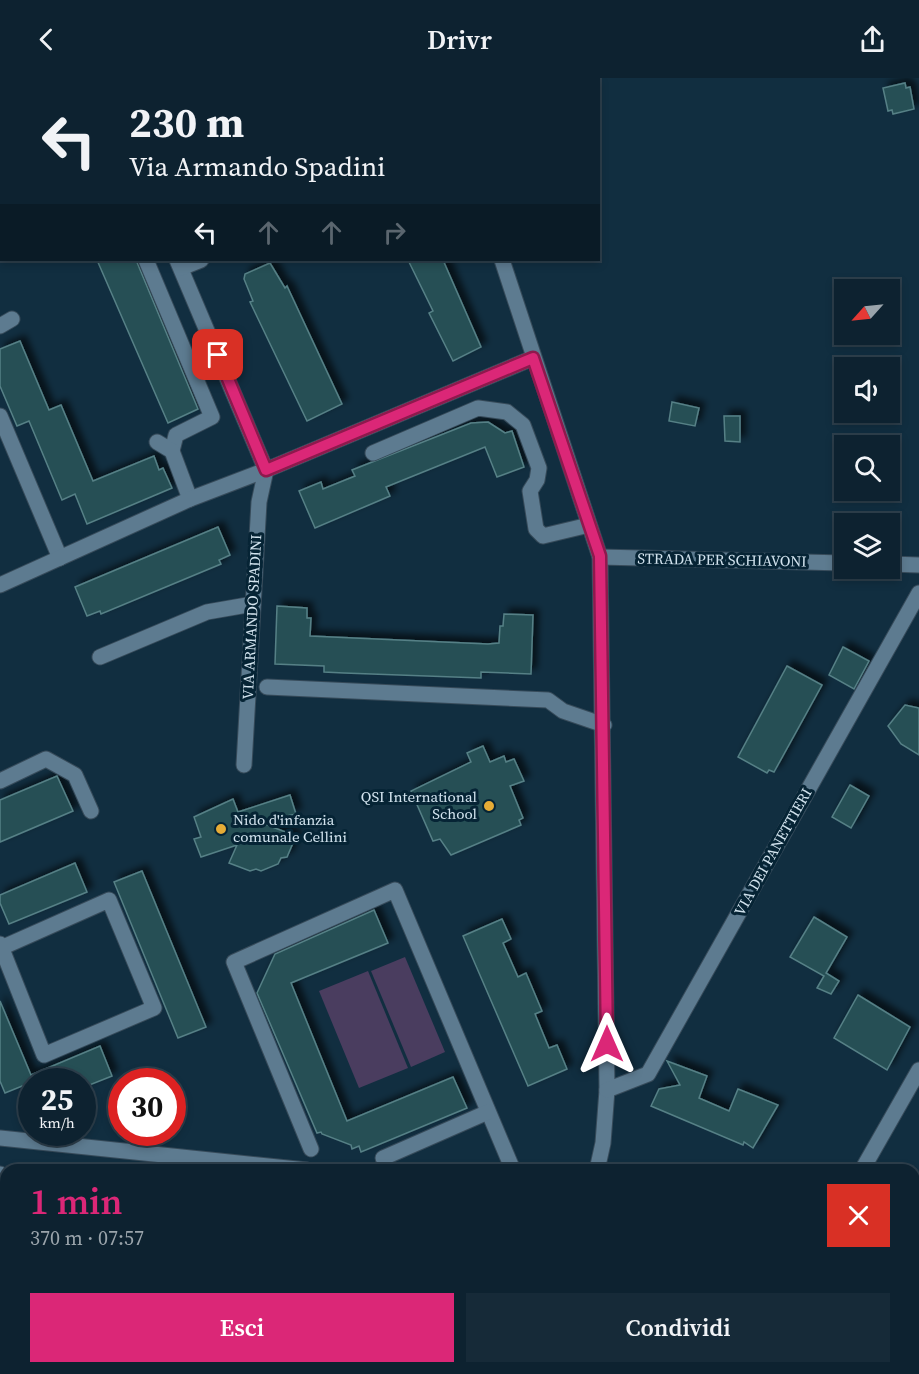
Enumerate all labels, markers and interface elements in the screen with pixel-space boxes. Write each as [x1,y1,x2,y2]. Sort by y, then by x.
text: Drivr [427,21,492,58]
icon: back [30,23,63,56]
icon: share [856,23,889,56]
text: 230 m [129,93,244,151]
icon: left [30,102,108,180]
text: Via Armando Spadini [129,148,385,185]
icon: left [189,216,222,249]
icon: ahead [252,216,285,249]
icon: ahead [315,216,348,249]
icon: right [378,216,411,249]
north arrow [834,279,900,345]
map controls [834,279,900,579]
pin [192,329,243,380]
icon: arrive [201,338,234,371]
button: sound [834,357,900,423]
button: search [834,435,900,501]
button: layers [834,513,900,579]
street label: VIA ARMANDO SPADINI [237,534,266,700]
street label: STRADA PER SCHIAVONI [637,548,807,571]
street label: VIA DEI PANETTIERI [729,784,816,920]
place label: QSI International School [361,786,478,824]
marker: QSI International School [482,799,496,813]
place label: Nido d'infanzia comunale Cellini [233,809,347,847]
marker: Nido d'infanzia comunale Cellini [214,822,228,836]
position arrow [575,1012,639,1076]
speed limit sign: 30 [108,1068,186,1146]
text: 25 [41,1079,73,1120]
text: km/h [39,1112,75,1133]
text: 1 min [30,1177,122,1226]
button: close [827,1184,890,1247]
text: 370 m · 07:57 [30,1224,144,1252]
button: Esci [30,1293,454,1362]
button: Condividi [466,1293,890,1362]

